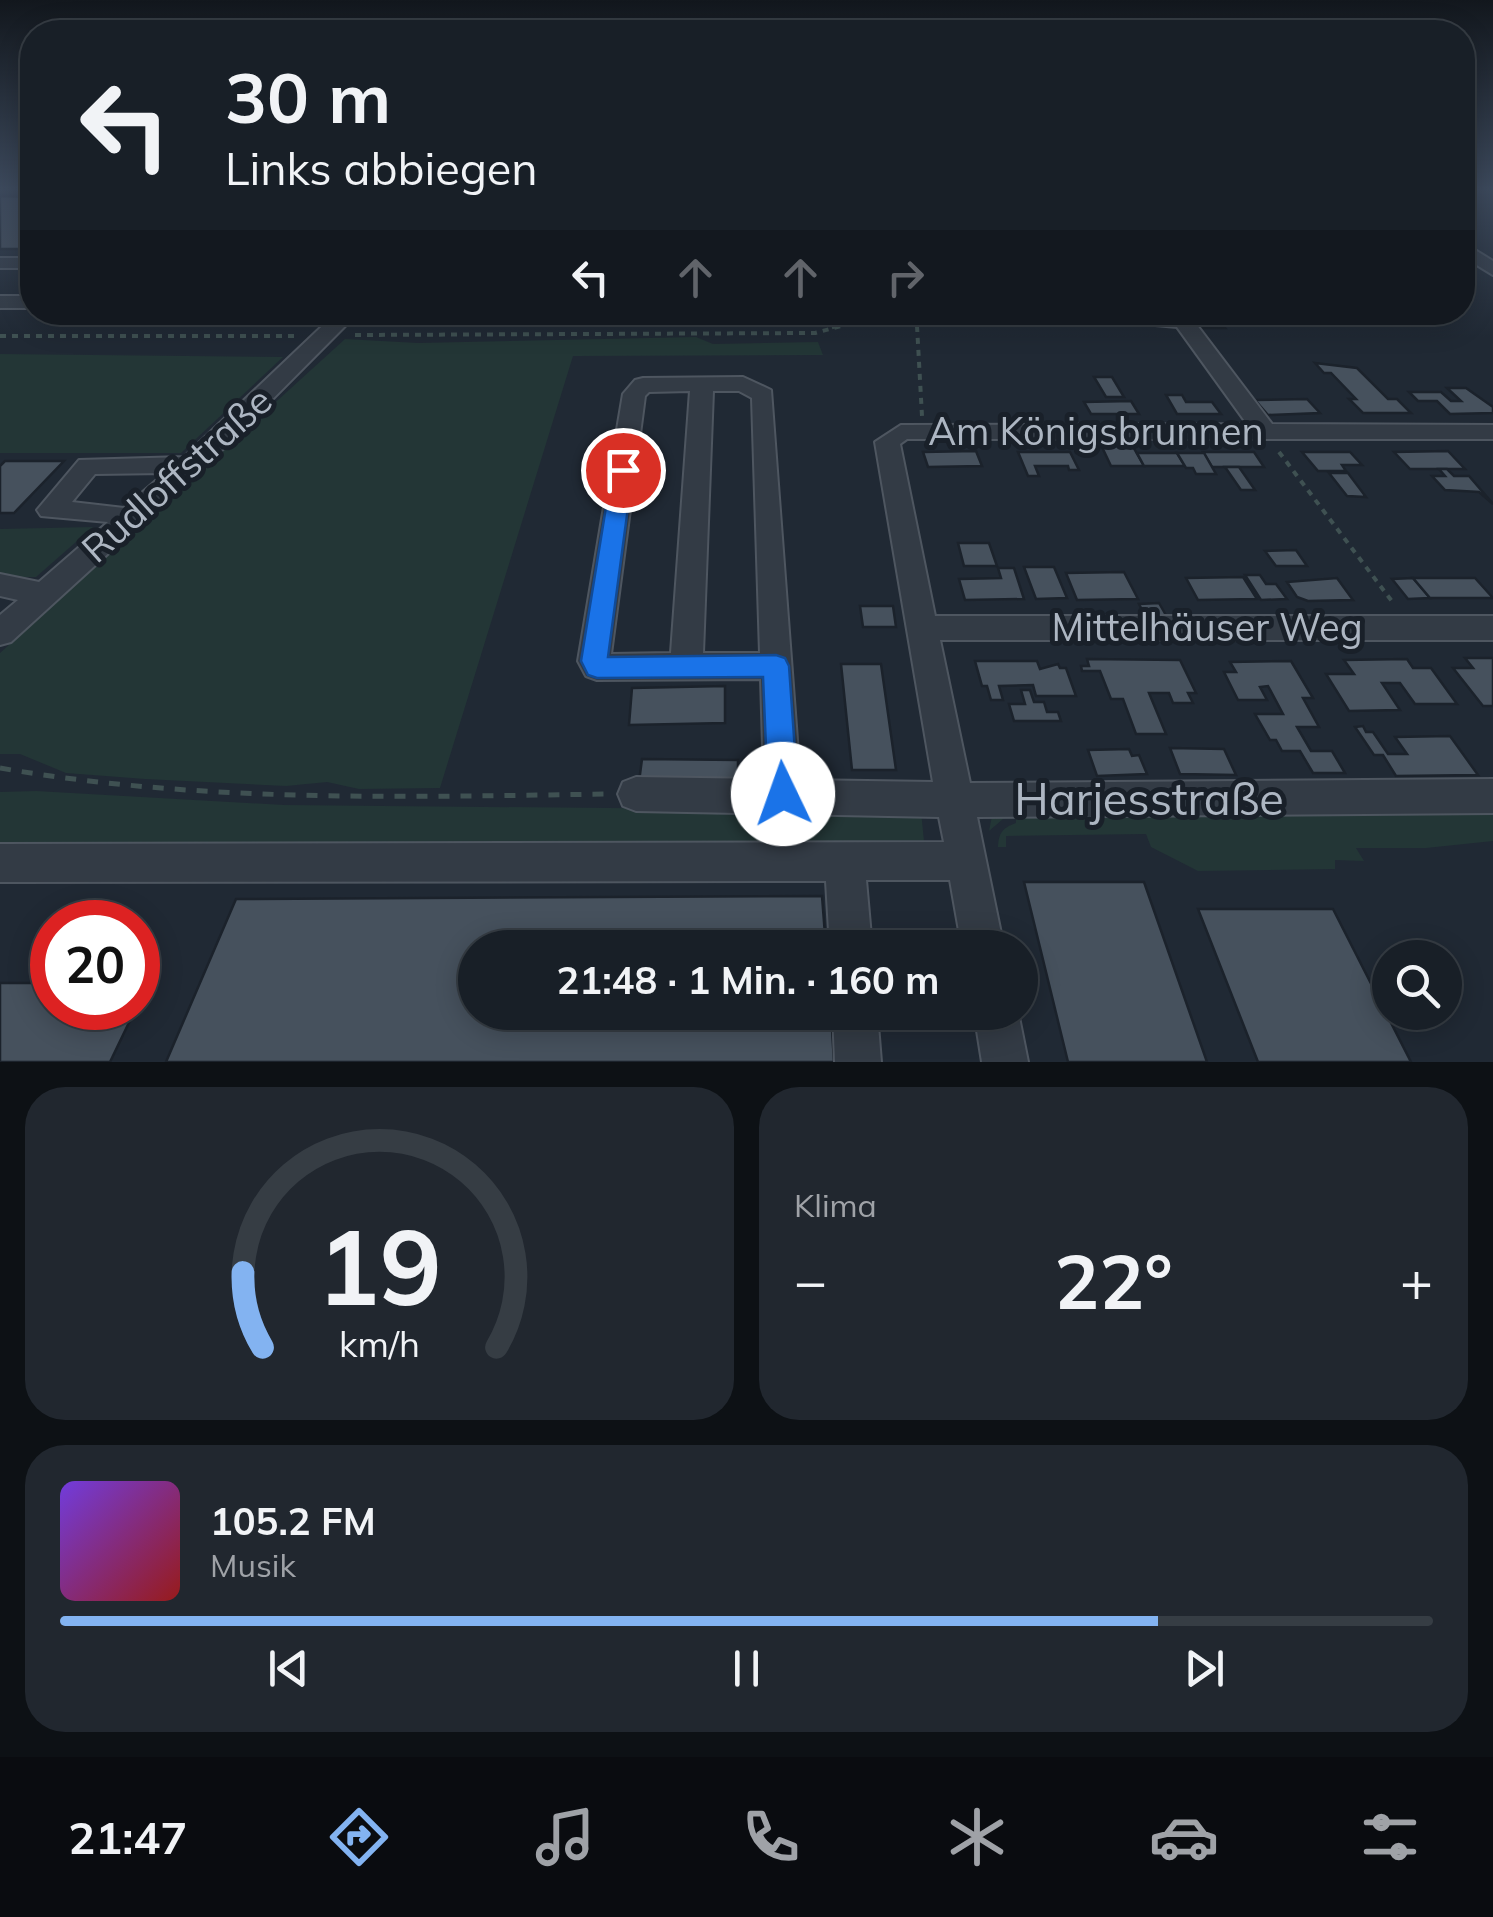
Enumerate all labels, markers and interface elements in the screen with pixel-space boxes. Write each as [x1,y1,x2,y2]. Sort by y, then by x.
text: 30 m [225,53,391,141]
icon: left [60,60,190,190]
text: Links abbiegen [225,140,538,196]
icon: left [563,250,618,305]
icon: ahead [668,250,723,305]
icon: ahead [773,250,828,305]
icon: right [878,250,933,305]
street label: Rudloffstraße [71,376,281,572]
street label: Am Königsbrunnen [928,407,1264,455]
pin [581,428,666,513]
icon: arrive [596,443,651,498]
street label: Mittelhäuser Weg [1051,603,1363,651]
position arrow [731,742,835,846]
street label: Harjesstraße [1014,770,1284,826]
speed limit sign: 20 [30,900,160,1030]
map controls [1372,940,1462,1030]
button: search [1372,940,1462,1030]
text: 21:48 · 1 Min. · 160 m [557,956,939,1004]
text: Klima [794,1185,877,1225]
text: 19 [317,1200,442,1331]
text: 22° [1054,1234,1173,1328]
text: − [794,1246,827,1315]
text: + [1400,1246,1433,1315]
text: km/h [339,1321,420,1366]
text: 105.2 FM [210,1497,376,1545]
text: Musik [210,1545,296,1585]
icon: previous [261,1641,316,1696]
icon: pause [719,1641,774,1696]
icon: next [1177,1641,1232,1696]
icon: directions [324,1802,394,1872]
icon: music [530,1802,600,1872]
icon: phone [736,1802,806,1872]
icon: climate [942,1802,1012,1872]
icon: car [1149,1802,1219,1872]
icon: filters [1355,1802,1425,1872]
text: 21:47 [68,1809,187,1865]

